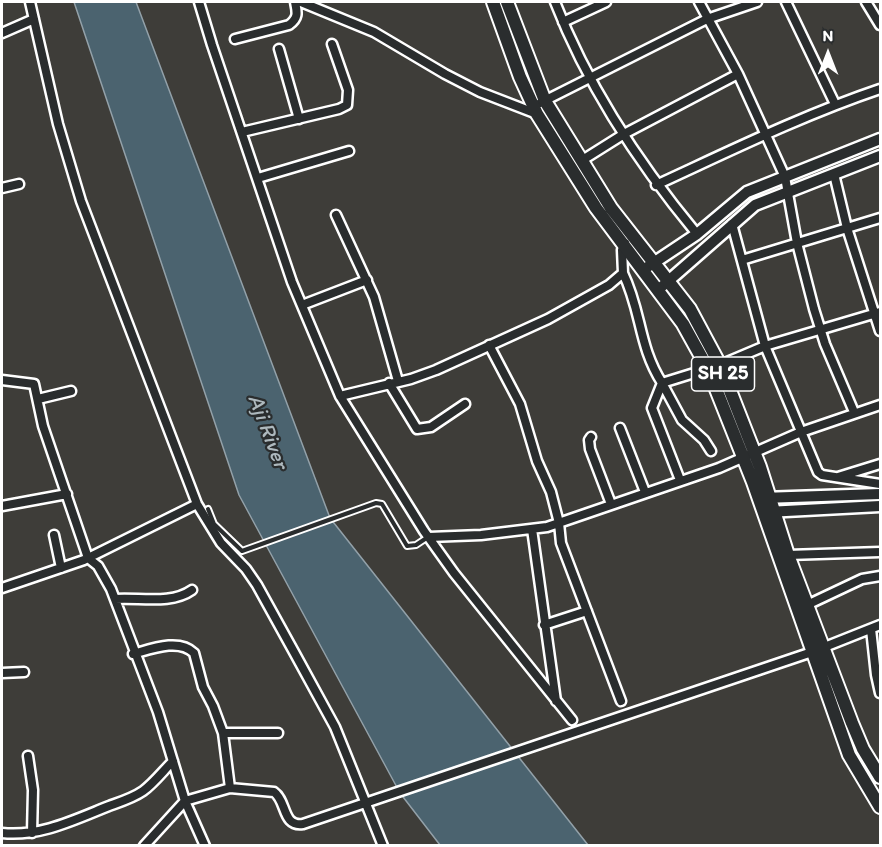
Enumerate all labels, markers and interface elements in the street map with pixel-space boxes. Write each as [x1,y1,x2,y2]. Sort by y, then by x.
north arrow [798,24,858,84]
text: N [823,26,833,45]
road number: SH 25 [692,357,754,391]
water label: Aji River [241,391,293,473]

